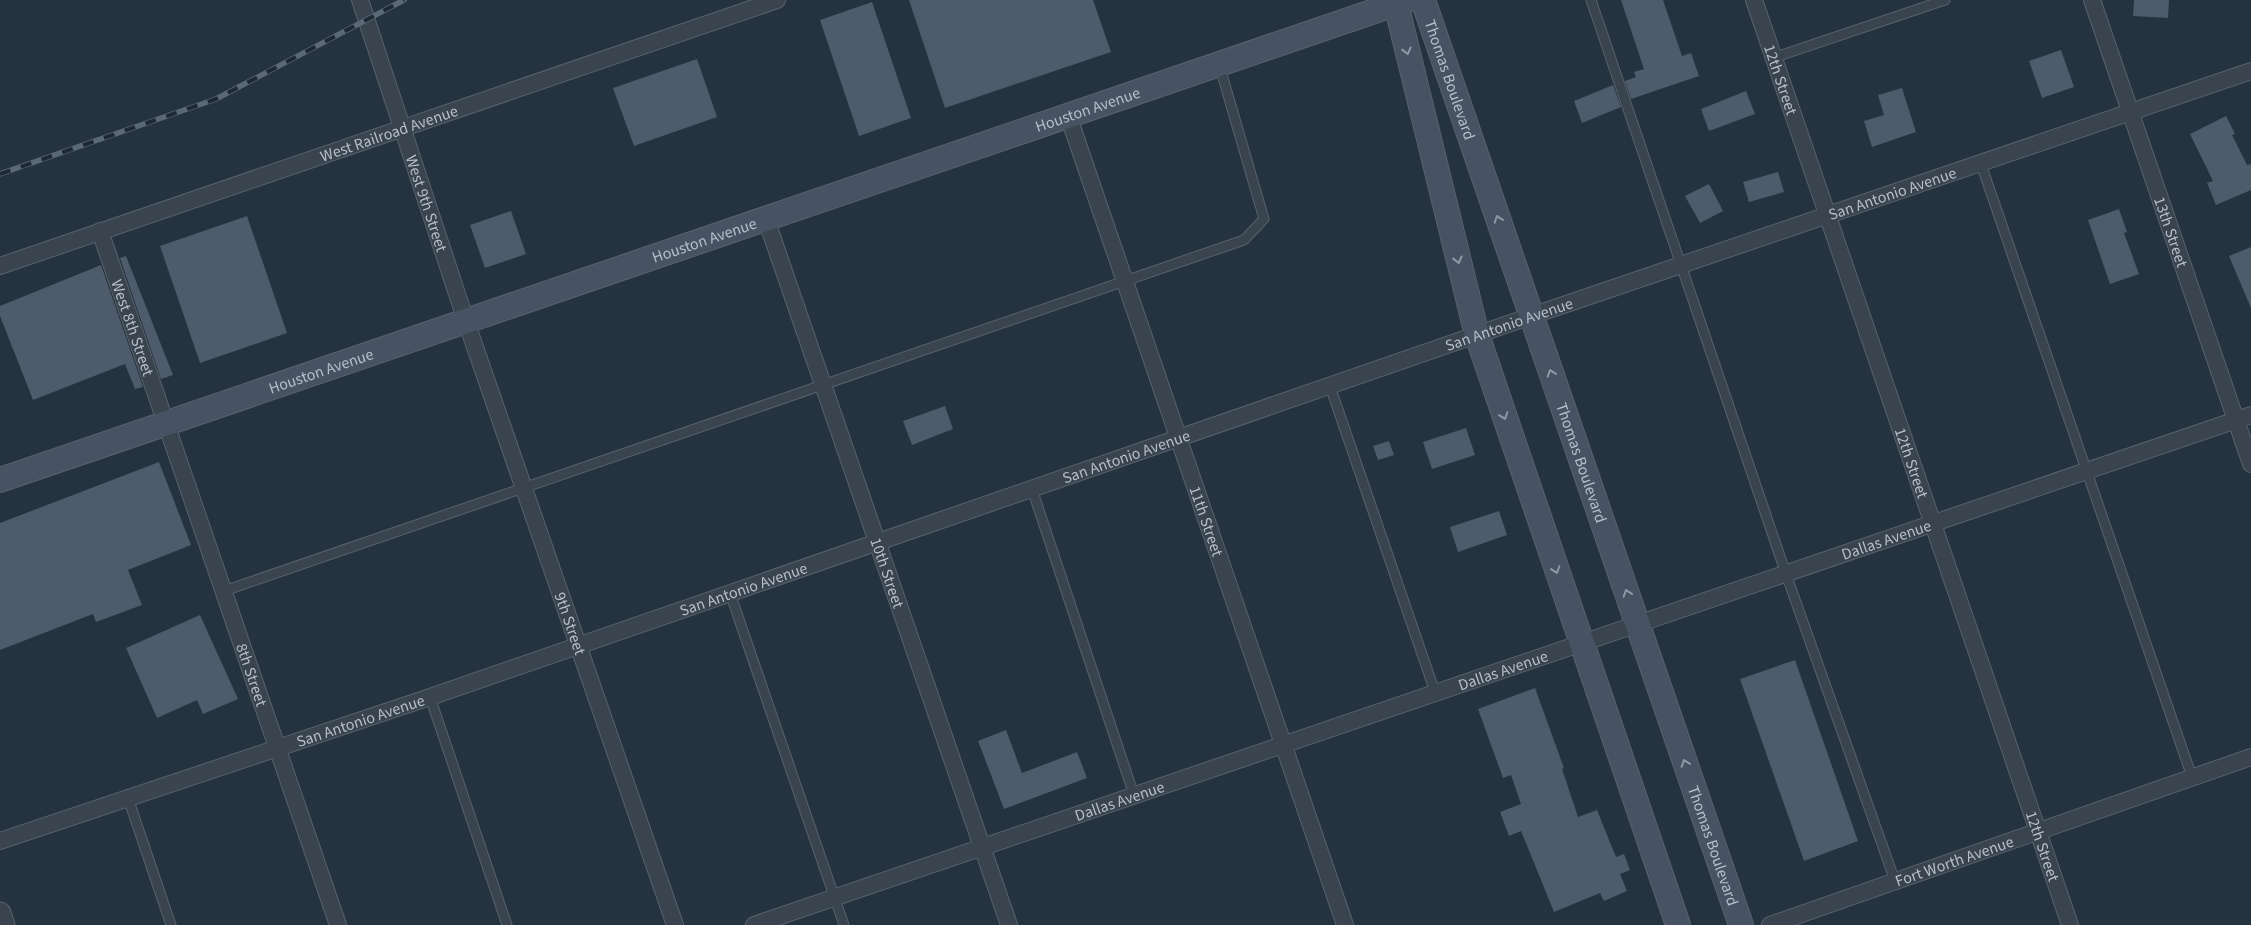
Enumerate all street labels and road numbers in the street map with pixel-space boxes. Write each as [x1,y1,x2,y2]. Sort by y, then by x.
street label: Thomas Boulevard [1419,17,1480,143]
street label: 12th Street [1758,42,1803,119]
street label: Houston Avenue [1032,82,1143,138]
street label: West Railroad Avenue [317,100,461,168]
street label: West 9th Street [400,152,453,255]
street label: San Antonio Avenue [1826,162,1959,226]
street label: 13th Street [2148,194,2193,271]
street label: Houston Avenue [649,213,760,269]
street label: West 8th Street [105,276,159,380]
street label: San Antonio Avenue [1442,293,1576,357]
street label: Houston Avenue [266,343,377,400]
street label: Thomas Boulevard [1550,400,1612,526]
street label: San Antonio Avenue [1059,425,1193,489]
street label: 12th Street [1889,425,1934,502]
street label: 11th Street [1184,483,1228,560]
street label: Dallas Avenue [1839,515,1934,566]
street label: 10th Street [864,535,909,612]
street label: San Antonio Avenue [677,557,811,622]
street label: 9th Street [549,589,591,659]
street label: 8th Street [230,640,272,710]
street label: Dallas Avenue [1455,645,1551,696]
street label: San Antonio Avenue [294,690,428,753]
street label: Dallas Avenue [1072,776,1168,827]
street label: Thomas Boulevard [1682,783,1744,909]
street label: 12th Street [2020,808,2065,885]
street label: Fort Worth Avenue [1892,831,2017,892]

